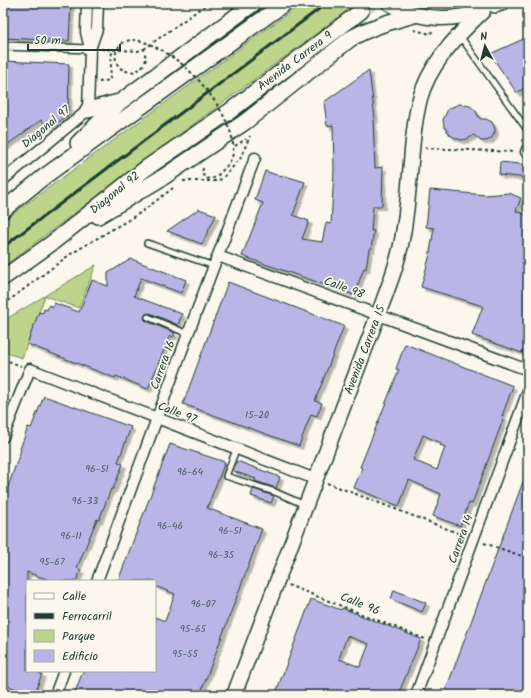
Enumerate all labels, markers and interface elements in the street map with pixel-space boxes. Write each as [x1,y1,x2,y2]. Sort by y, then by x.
scale bar [28,26,120,52]
street label: Avenida Carrera 9 [253,26,337,96]
north arrow [465,26,505,66]
text: N [479,28,488,46]
text: 50 m [34,31,61,50]
street label: Diagonal 97 [17,101,75,153]
street label: Diagonal 92 [86,167,144,219]
street label: Calle 98 [321,272,368,304]
street label: Avenida Carrera 15 [339,301,391,397]
street label: Carrera 16 [145,338,181,392]
street label: Calle 97 [155,397,200,429]
house number: 15-20 [245,407,269,423]
house number: 96-51 [85,461,109,477]
house number: 96-64 [177,464,204,480]
house number: 96-33 [72,493,99,509]
street label: Carrera 14 [443,511,479,566]
house number: 96-46 [157,518,183,534]
house number: 96-51 [218,523,242,539]
house number: 96-11 [60,528,82,544]
house number: 96-35 [208,547,235,563]
house number: 95-67 [39,554,65,570]
legend [26,580,156,672]
text: Calle [62,587,87,606]
street label: Calle 96 [337,587,383,621]
house number: 96-07 [191,596,216,612]
text: Ferrocarril [62,607,112,626]
house number: 95-65 [180,621,207,637]
text: Parque [62,627,96,646]
house number: 95-55 [172,646,198,662]
text: Edificio [62,647,98,666]

